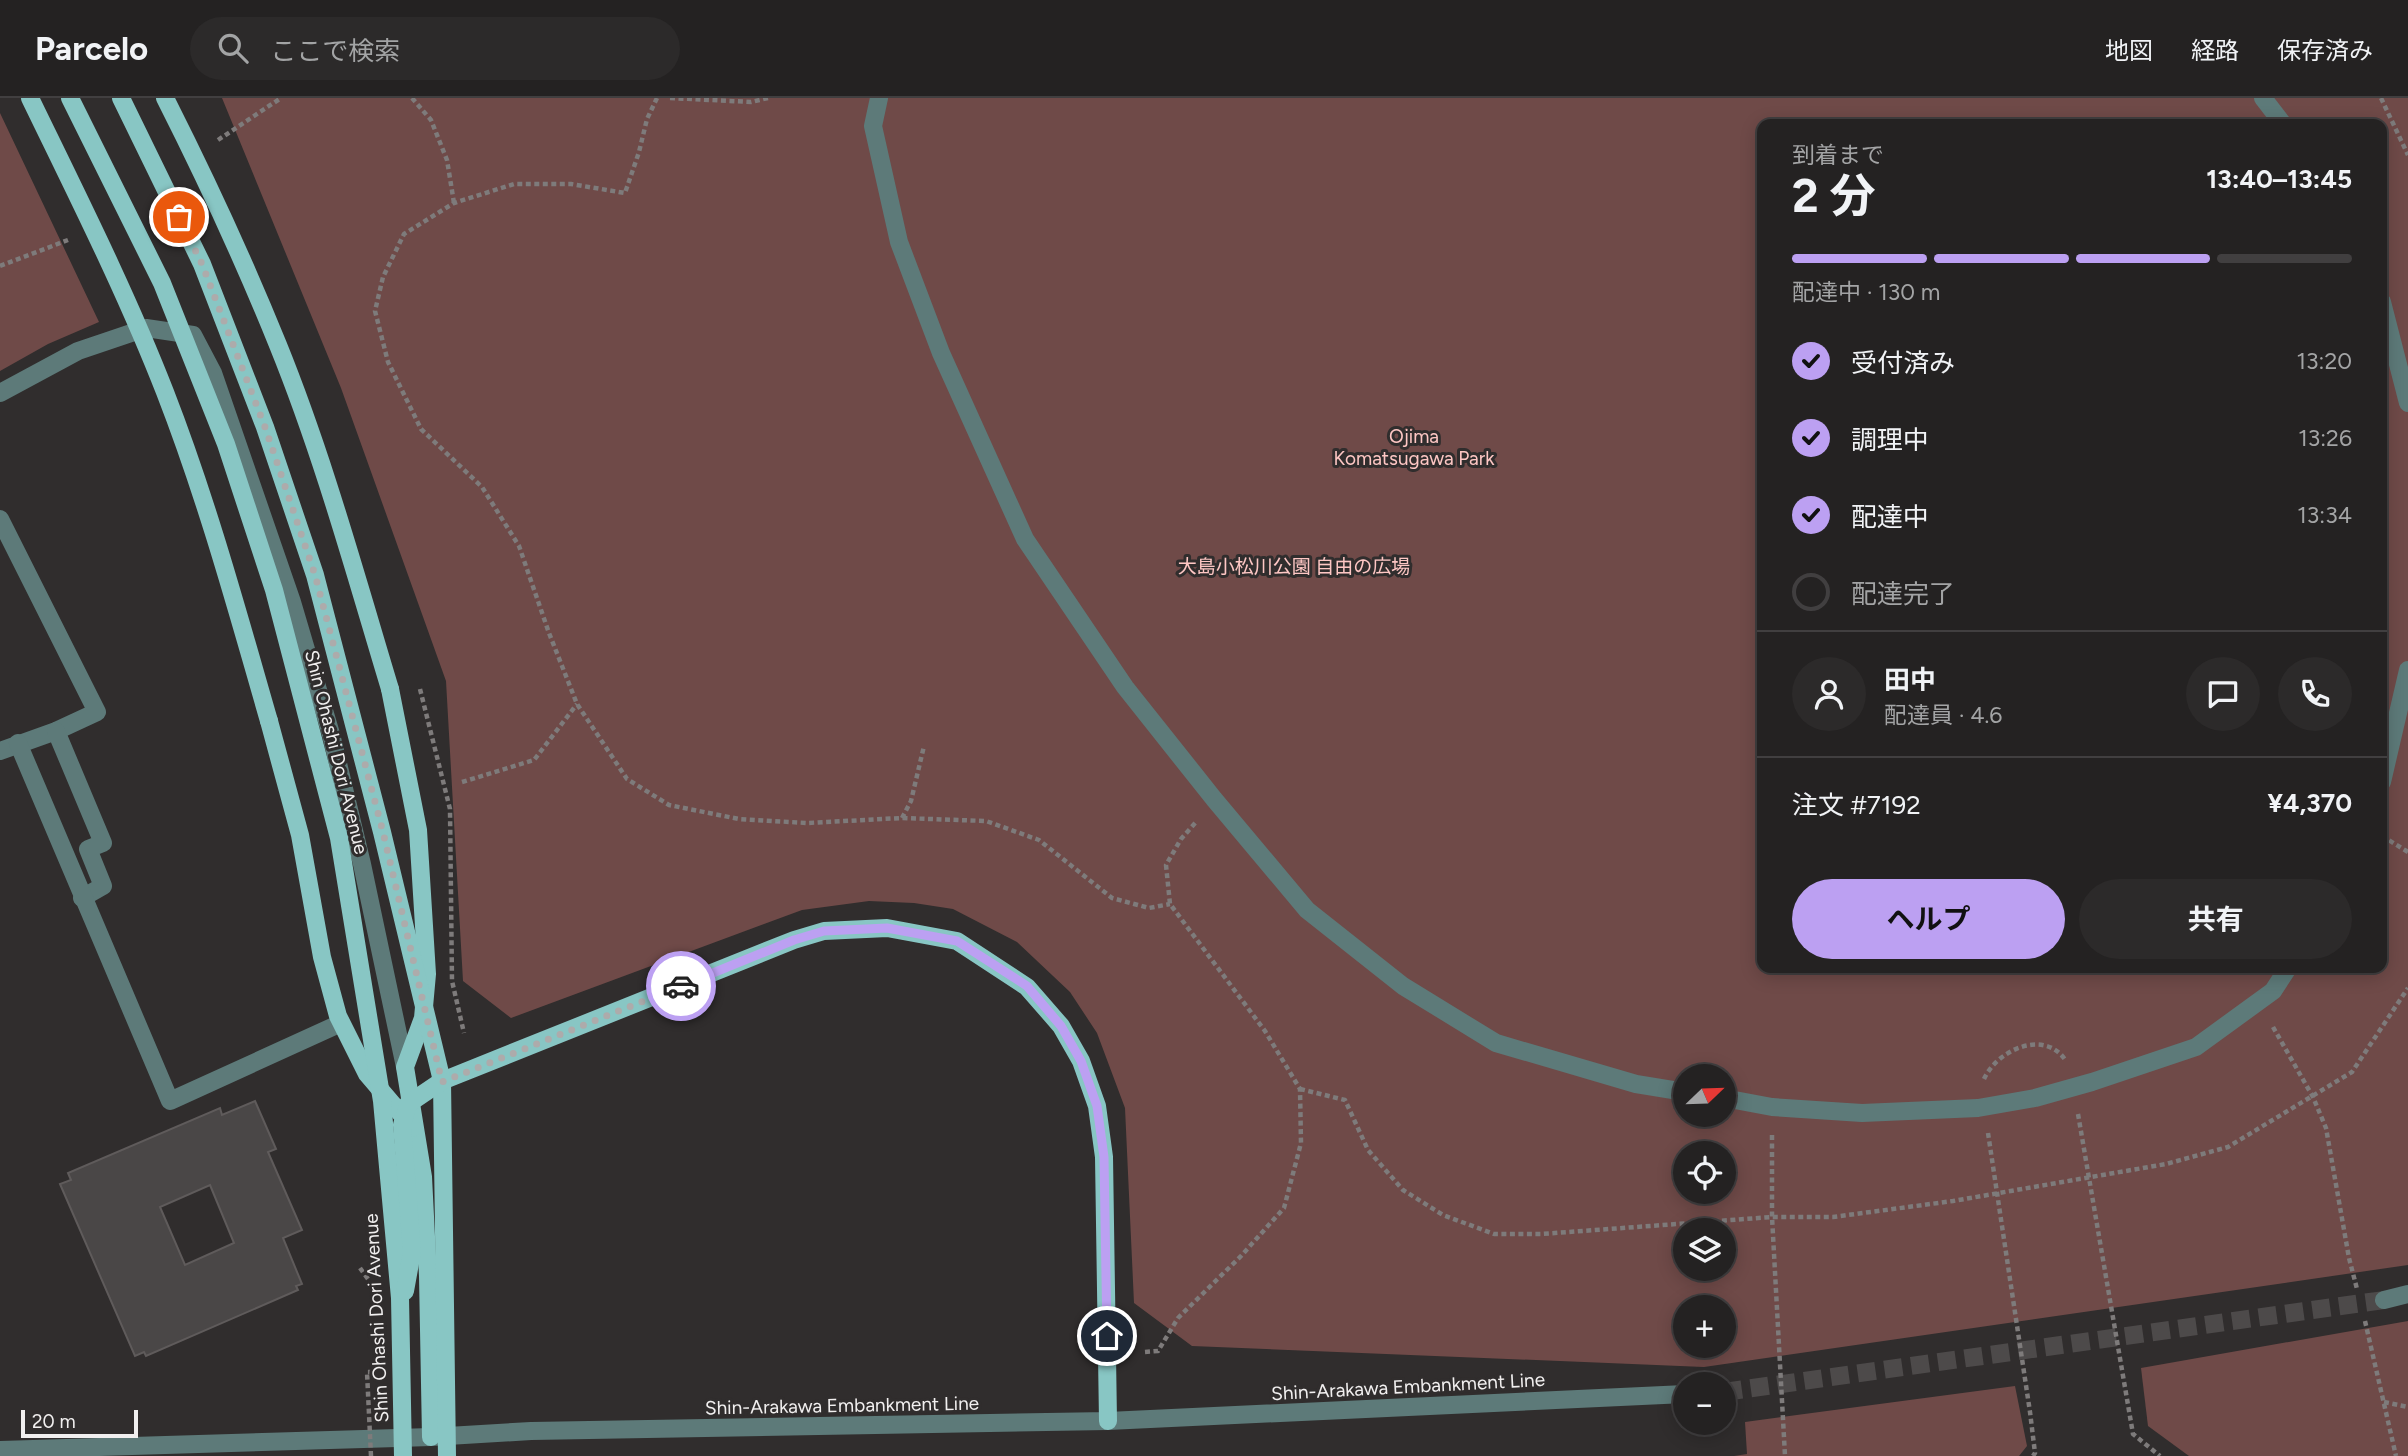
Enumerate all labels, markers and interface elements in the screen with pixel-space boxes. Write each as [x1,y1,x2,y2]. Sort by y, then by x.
search box [190,17,680,80]
text: Parcelo [35,29,148,68]
icon: search [214,29,252,67]
text: ここで検索 [270,35,400,67]
text: 地図 [2105,36,2153,65]
text: 経路 [2191,36,2239,65]
text: 保存済み [2277,36,2373,65]
text: 到着まで [1792,141,1884,169]
text: 13:40–13:45 [2206,163,2352,195]
text: 2 分 [1792,168,1876,224]
pin [149,187,209,247]
icon: bag [160,198,198,236]
text: 配達中 · 130 m [1792,278,1940,306]
icon: check [1792,342,1830,380]
text: 受付済み [1851,347,1955,379]
text: 13:20 [2297,347,2352,375]
icon: check [1792,419,1830,457]
text: 調理中 [1851,424,1929,456]
text: 13:26 [2298,424,2352,452]
park label: Ojima Komatsugawa Park [1334,425,1495,470]
icon: check [1792,496,1830,534]
text: 配達中 [1851,501,1929,533]
text: 13:34 [2297,501,2352,529]
park label: 大島小松川公園 自由の広場 [1178,555,1410,578]
text: 配達完了 [1851,578,1955,610]
street label: Shin Ohashi Dori Avenue [300,648,373,857]
button: person [1792,657,1866,731]
button: chat [2186,657,2260,731]
button: phone [2278,657,2352,731]
text: 田中 [1884,664,1936,696]
text: 配達員 · 4.6 [1884,701,2002,729]
text: ¥4,370 [2268,787,2352,819]
text: 注文 #7192 [1792,789,1921,821]
button: ヘルプ [1792,879,2065,959]
button: 共有 [2079,879,2352,959]
courier [646,951,716,1021]
icon: car [662,967,700,1005]
north arrow [1673,1064,1736,1127]
map controls [1673,1064,1736,1435]
button: locate [1673,1141,1736,1204]
street label: Shin Ohashi Dori Avenue [360,1213,393,1423]
button: layers [1673,1218,1736,1281]
button: + [1673,1295,1736,1358]
pin [1077,1306,1137,1366]
icon: home [1088,1317,1126,1355]
street label: Shin-Arakawa Embankment Line [1271,1368,1546,1405]
button: − [1673,1372,1736,1435]
street label: Shin-Arakawa Embankment Line [705,1392,979,1419]
scale bar [21,1407,138,1439]
text: 20 m [32,1410,76,1433]

